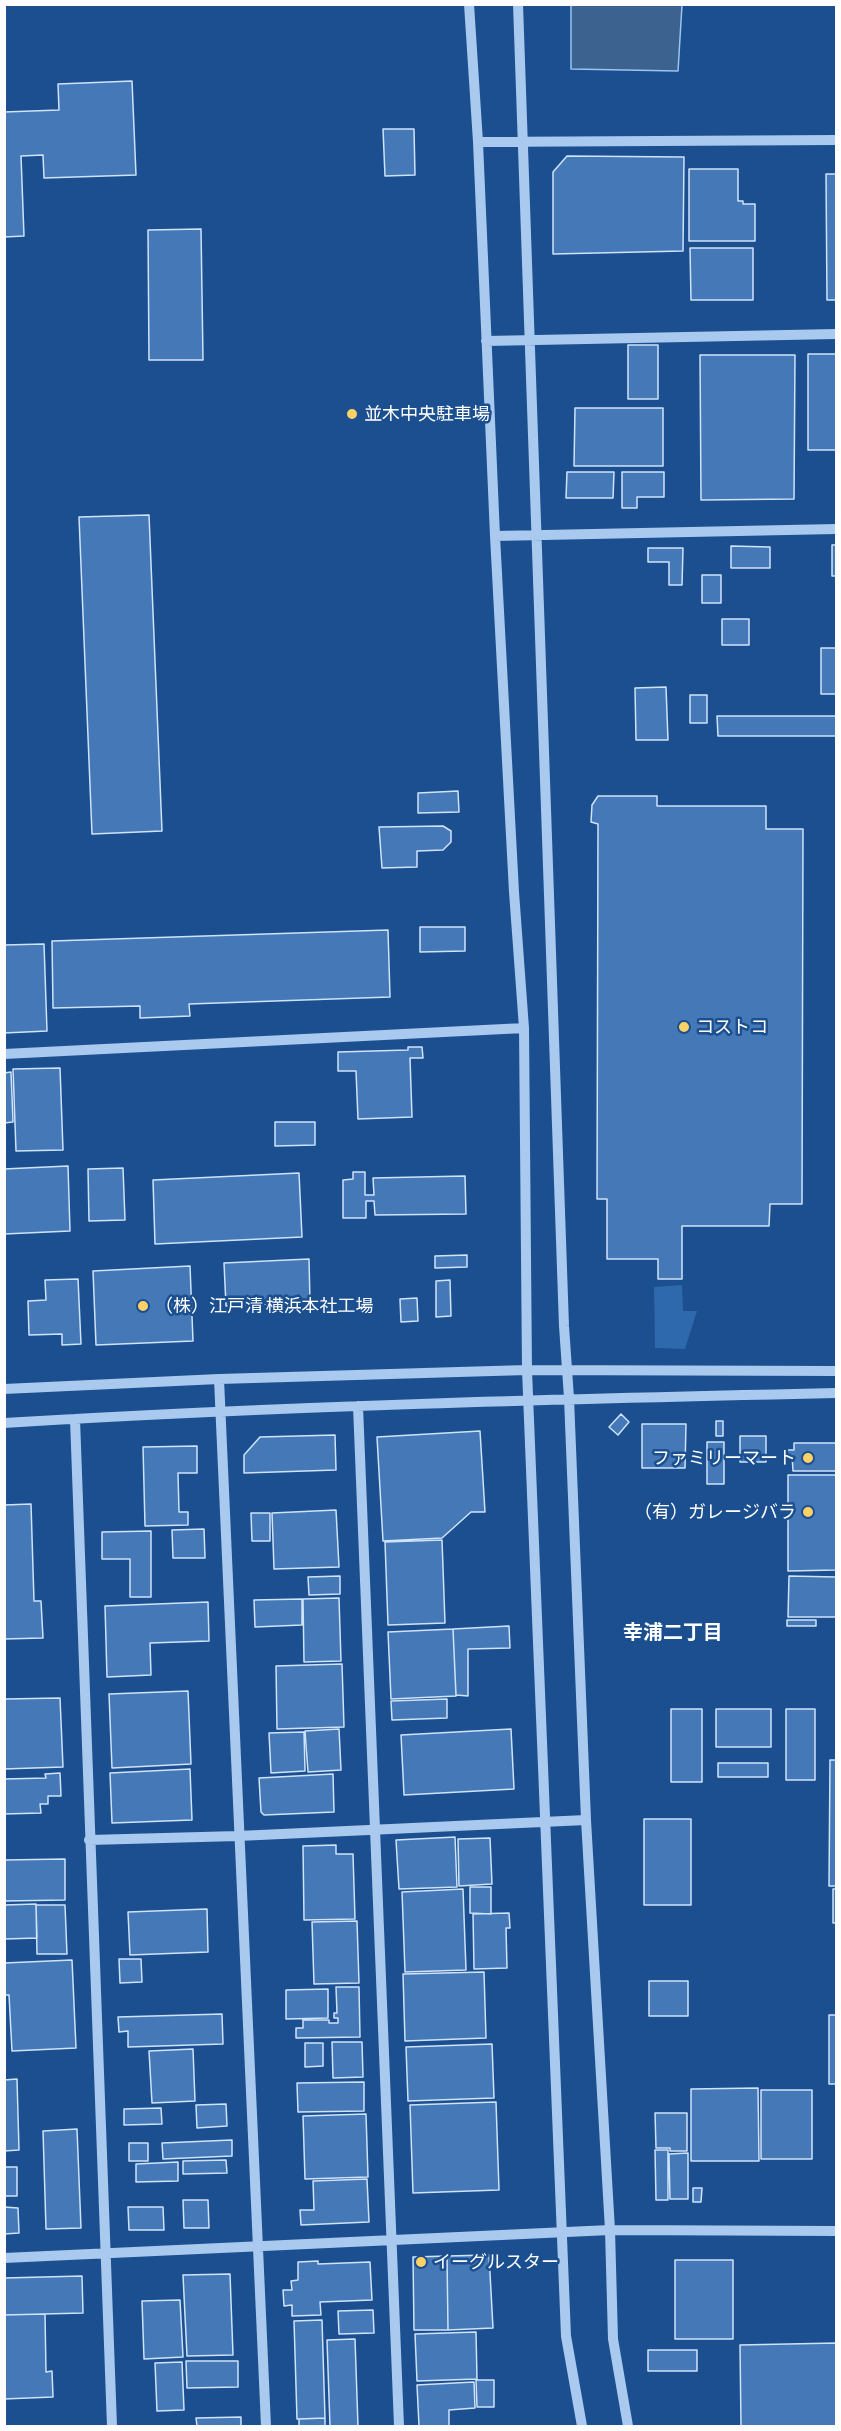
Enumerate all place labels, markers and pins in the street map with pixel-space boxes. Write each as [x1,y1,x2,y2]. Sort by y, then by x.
place label: 並木中央駐車場 [364,403,490,425]
marker: 並木中央駐車場 [345,407,359,421]
place label: コストコ [696,1016,768,1038]
marker: コストコ [677,1020,691,1034]
place label: （株）江戸清 横浜本社工場 [155,1295,373,1317]
marker: （株）江戸清 横浜本社工場 [136,1299,150,1313]
place label: ファミリーマート [652,1447,796,1469]
marker: ファミリーマート [801,1451,815,1465]
place label: （有）ガレージバラ [634,1501,796,1523]
marker: （有）ガレージバラ [801,1505,815,1519]
place label: イーグルスター [433,2251,559,2273]
marker: イーグルスター [414,2255,428,2269]

